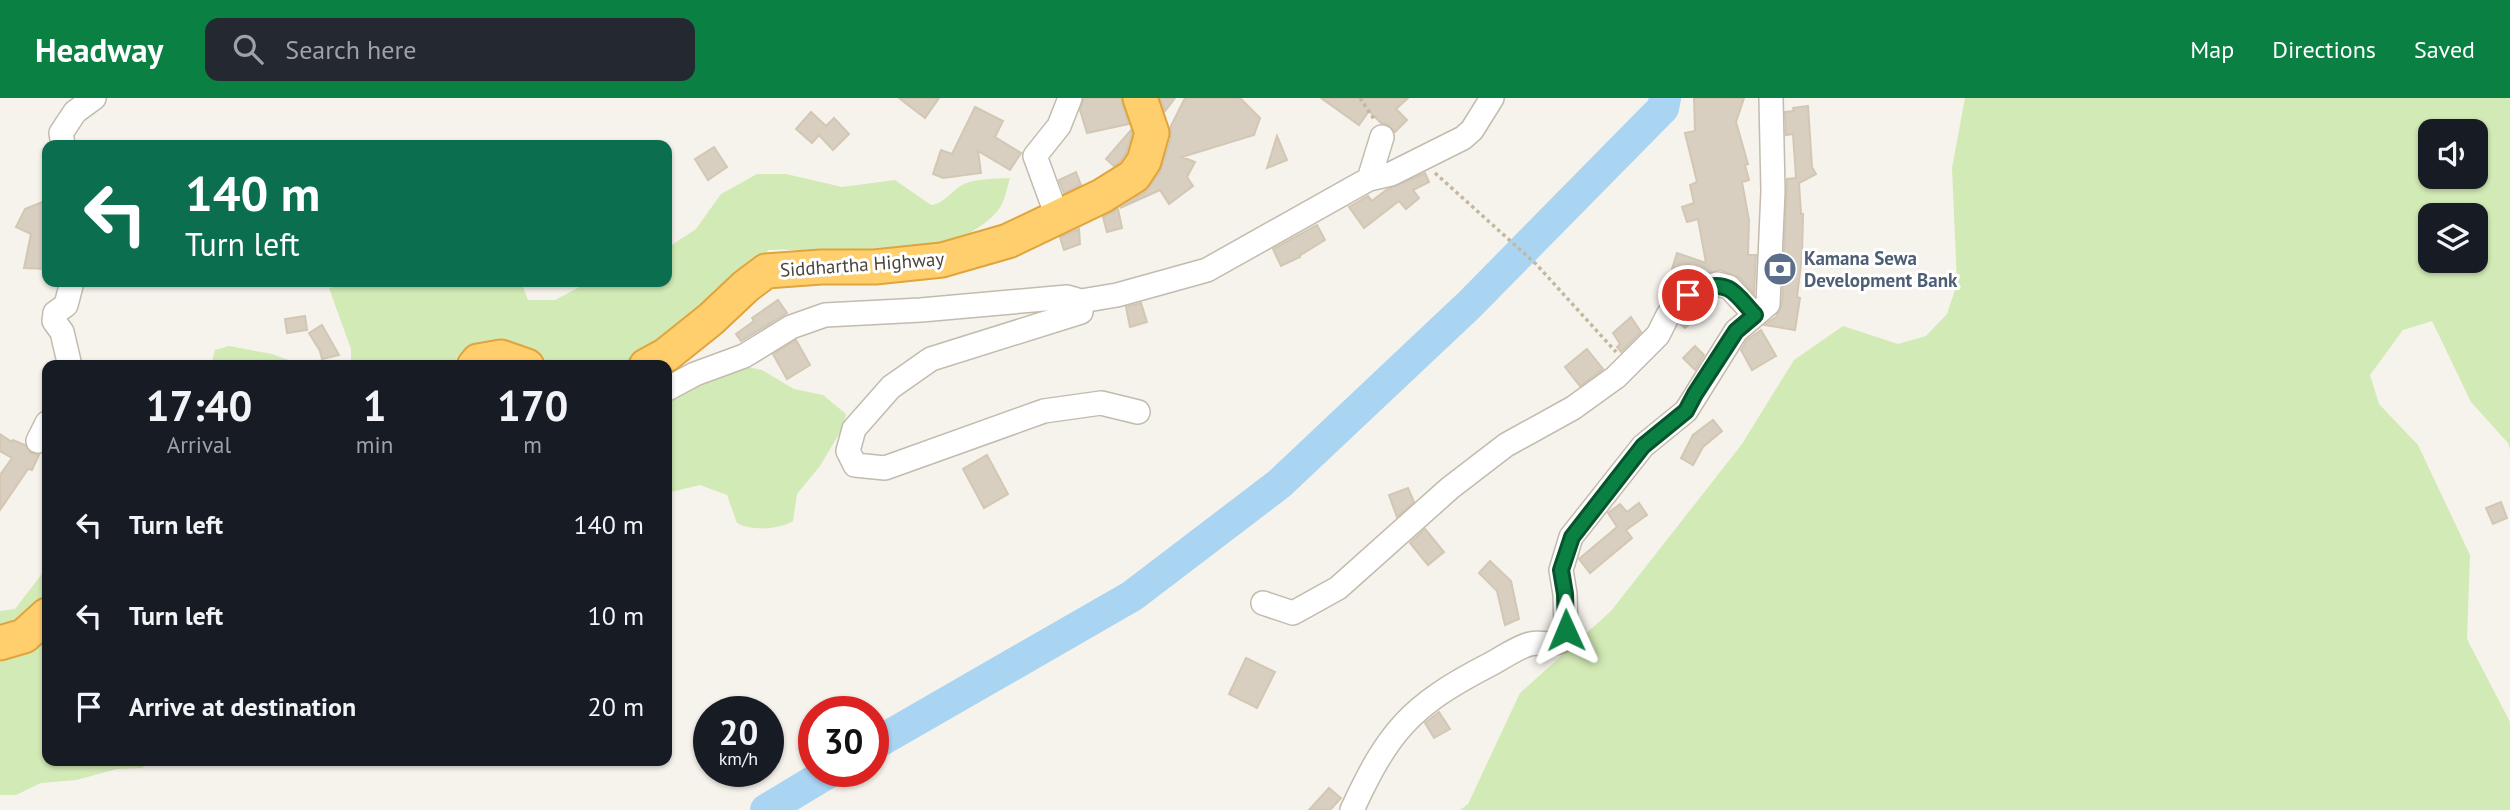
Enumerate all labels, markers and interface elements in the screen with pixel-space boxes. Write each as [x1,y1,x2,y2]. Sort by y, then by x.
search box [205,18,695,81]
text: Headway [35,28,163,71]
icon: search [229,30,267,68]
text: Search here [285,33,416,66]
text: Map [2190,34,2234,65]
text: Directions [2272,34,2376,65]
text: Saved [2414,34,2475,65]
map controls [2418,119,2488,273]
button: sound [2418,119,2488,189]
text: 140 m [185,161,320,225]
icon: left [70,168,161,259]
button: layers [2418,203,2488,273]
text: Turn left [185,223,300,265]
street label: Siddhartha Highway [779,246,945,282]
place label: Kamana Sewa Development Bank [1804,246,1958,292]
bank icon: Kamana Sewa Development Bank [1761,250,1799,288]
pin [1658,265,1718,325]
icon: arrive [1669,276,1707,314]
text: 17:40 [146,378,252,433]
text: 1 [363,378,386,433]
text: 170 [497,378,568,433]
text: Arrival [167,430,231,459]
text: min [356,430,393,459]
text: m [523,430,542,459]
icon: left [70,506,108,544]
text: Turn left [129,508,223,541]
text: 140 m [573,508,644,541]
position arrow [1529,593,1603,667]
icon: left [70,597,108,635]
text: Turn left [129,599,223,632]
text: 10 m [588,599,644,632]
icon: arrive [70,688,108,726]
text: Arrive at destination [129,690,356,723]
text: 20 m [588,690,644,723]
speed limit sign: 30 [798,696,889,787]
text: 20 [719,709,758,755]
text: km/h [719,747,758,770]

